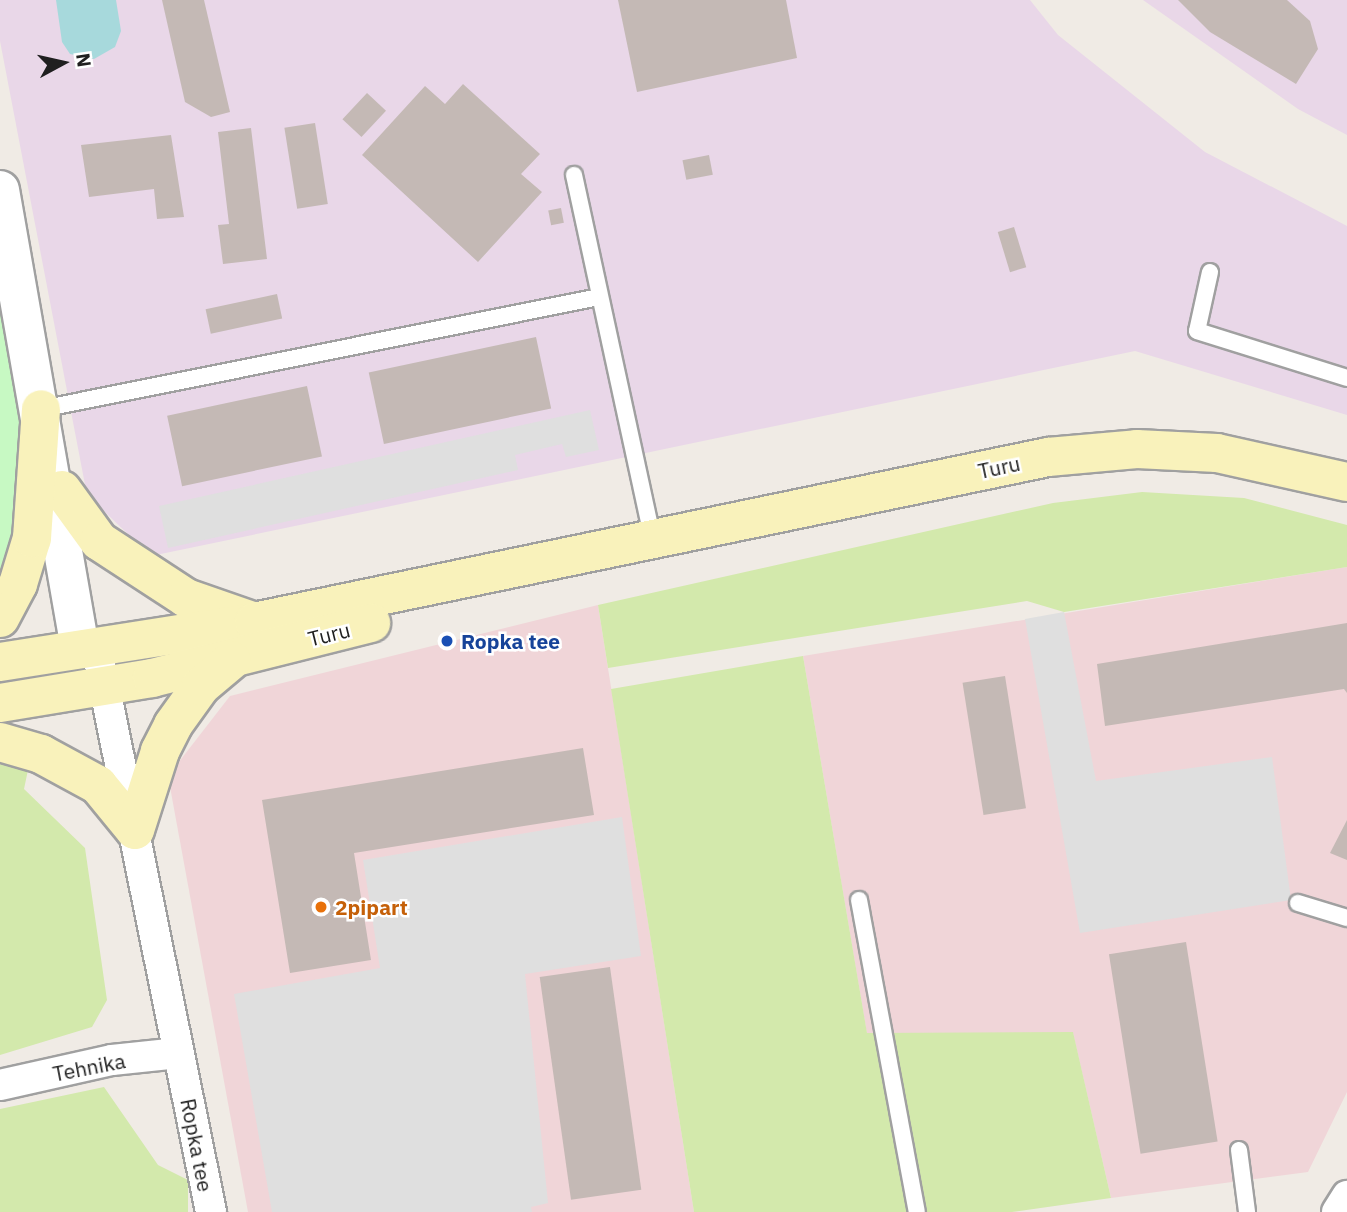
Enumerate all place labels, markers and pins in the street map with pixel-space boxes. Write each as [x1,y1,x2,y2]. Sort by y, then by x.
place label: Ropka tee [461,628,560,654]
marker: Ropka tee [439,633,455,649]
place label: 2pipart [335,894,408,920]
marker: 2pipart [313,899,329,915]

